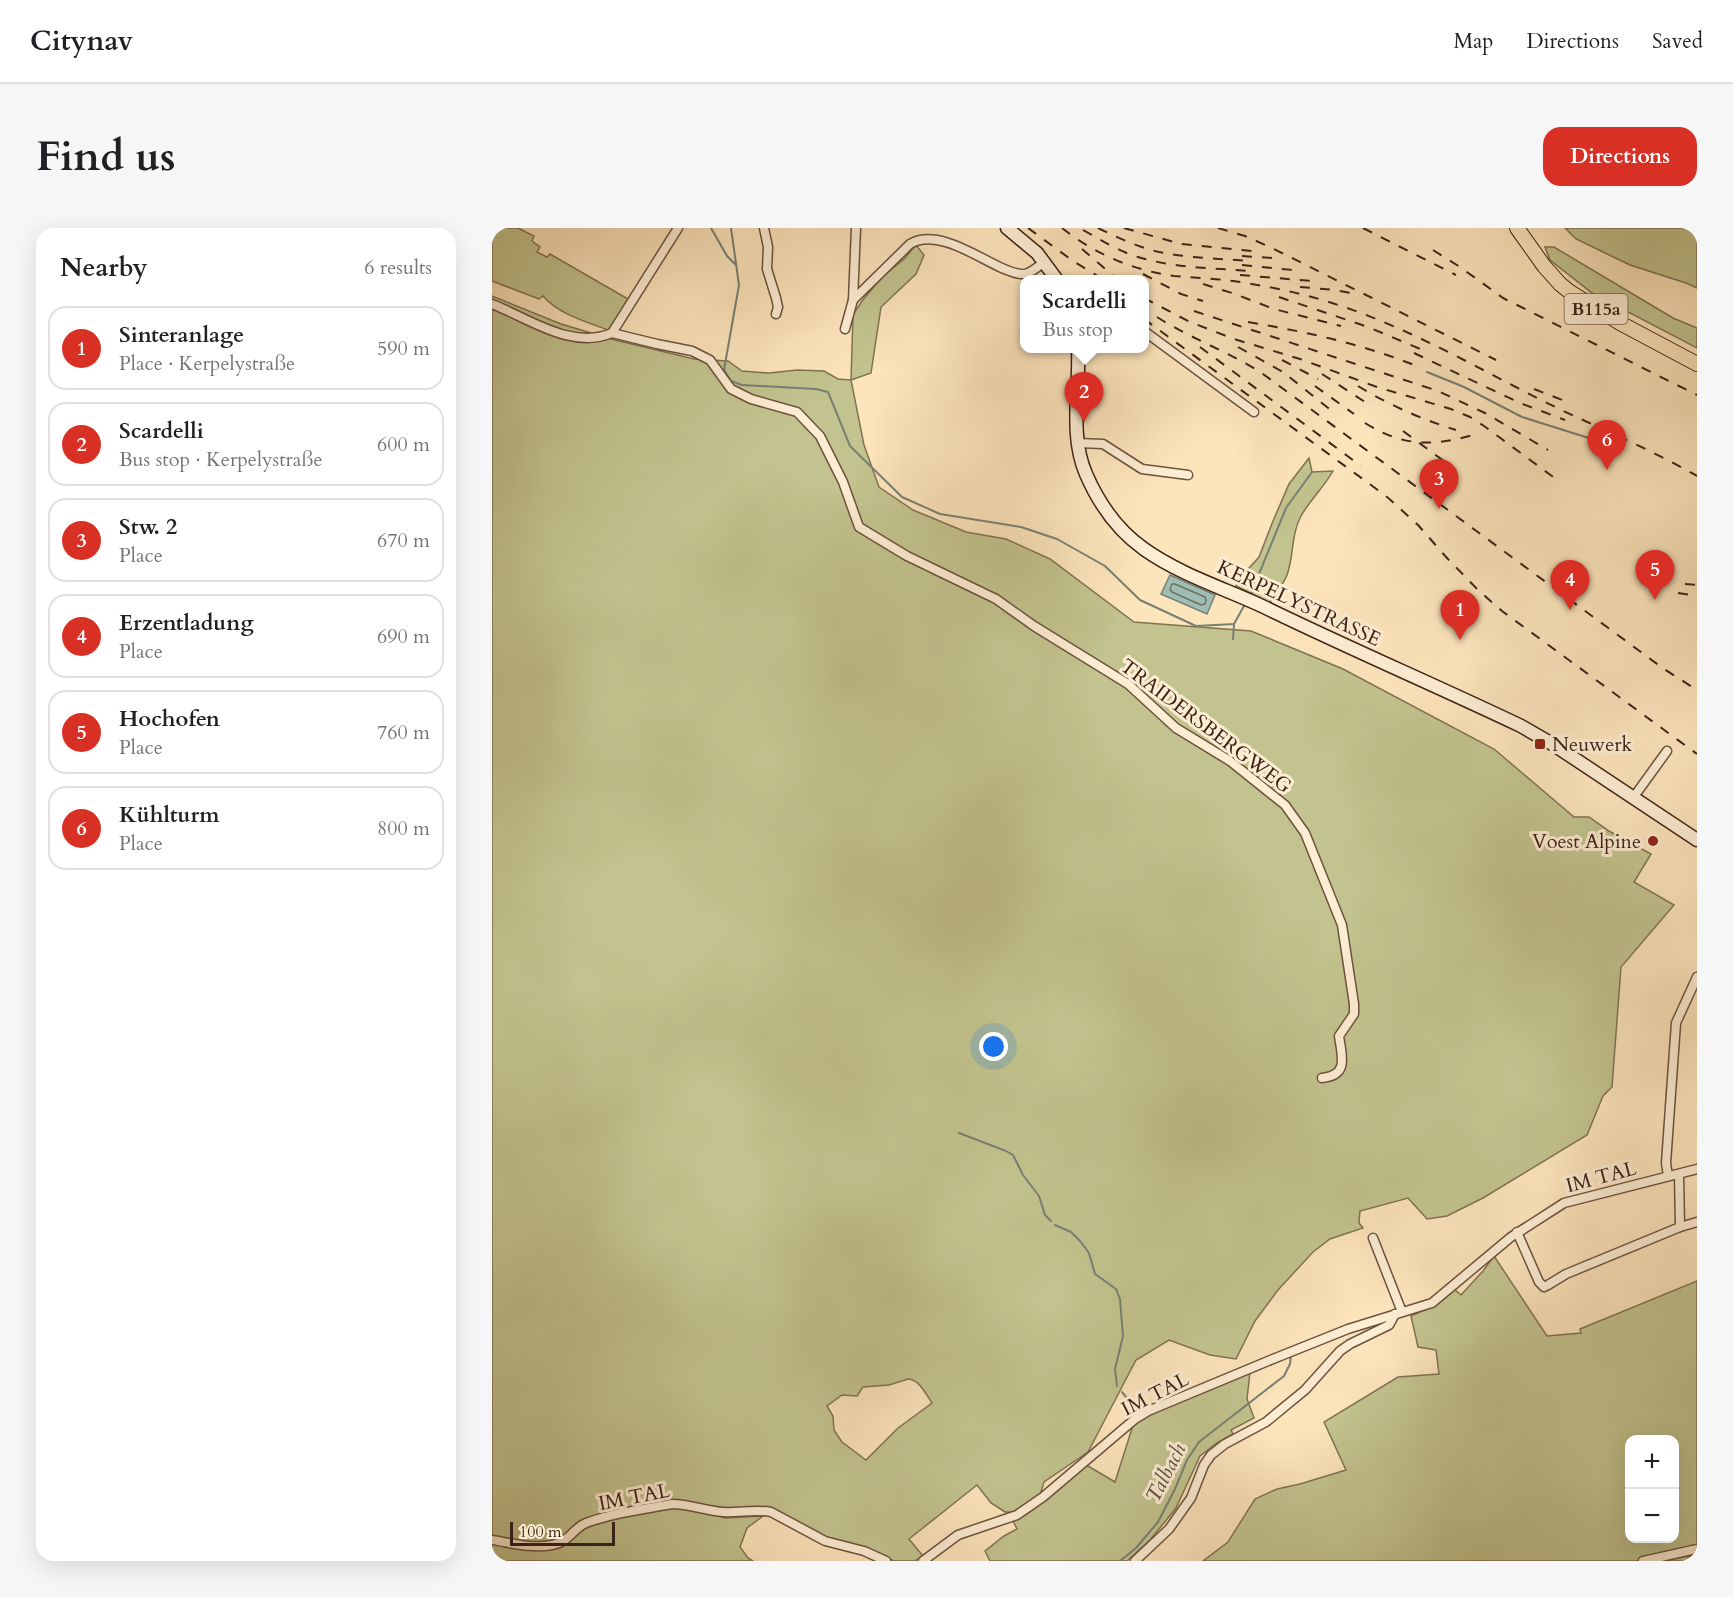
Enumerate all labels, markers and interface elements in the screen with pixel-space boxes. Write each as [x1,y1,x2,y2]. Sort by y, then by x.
text: Citynav [30,22,133,60]
text: Map [1453,27,1493,56]
text: Directions [1526,27,1619,56]
text: Saved [1652,27,1703,56]
button: Directions [1543,127,1697,186]
text: Find us [36,128,176,185]
text: Nearby [60,250,148,285]
text: 6 results [364,254,432,281]
popup [1020,275,1149,353]
text: Scardelli [1042,286,1127,316]
road number: B115a [1564,294,1628,324]
text: Bus stop [1042,316,1113,343]
text: Sinteranlage [119,320,244,350]
text: 1 [76,335,87,362]
text: 590 m [377,335,430,362]
text: Place · Kerpelystraße [119,350,295,377]
pin: 2 [1064,372,1104,422]
text: Scardelli [119,416,204,446]
pin: 6 [1588,420,1626,470]
text: 2 [76,431,87,458]
text: 600 m [377,431,430,458]
text: Bus stop · Kerpelystraße [119,446,323,473]
pin: 3 [1420,460,1458,509]
text: Stw. 2 [119,512,177,542]
text: 3 [76,527,87,554]
text: 670 m [377,527,430,554]
text: Place [119,542,163,569]
pin: 5 [1636,550,1674,600]
street label: KERPELYSTRASSE [1213,553,1385,653]
pin: 4 [1550,560,1590,610]
pin: 1 [1440,590,1480,640]
text: Erzentladung [119,608,254,638]
text: 4 [76,623,87,650]
text: 690 m [377,623,430,650]
text: Place [119,638,163,665]
street label: TRAIDERSBERGWEG [1115,653,1297,799]
text: Hochofen [119,704,220,734]
text: 5 [76,719,87,746]
text: 760 m [377,719,430,746]
place label: Neuwerk [1552,731,1633,758]
text: Place [119,734,163,761]
marker: Neuwerk [1533,737,1547,751]
text: Kühlturm [119,800,220,830]
text: 6 [76,815,87,842]
text: 800 m [377,815,430,842]
place label: Voest Alpine [1532,828,1641,855]
text: Place [119,830,163,857]
marker: Voest Alpine [1646,834,1660,848]
your location [979,1032,1008,1061]
street label: IM TAL [1563,1154,1640,1199]
street label: IM TAL [1117,1365,1194,1422]
map controls [1625,1435,1679,1543]
button: + [1625,1435,1679,1489]
water label: Talbach [1139,1439,1193,1507]
street label: IM TAL [596,1477,673,1517]
button: − [1625,1489,1679,1543]
scale bar [510,1519,615,1546]
text: 100 m [519,1521,561,1543]

